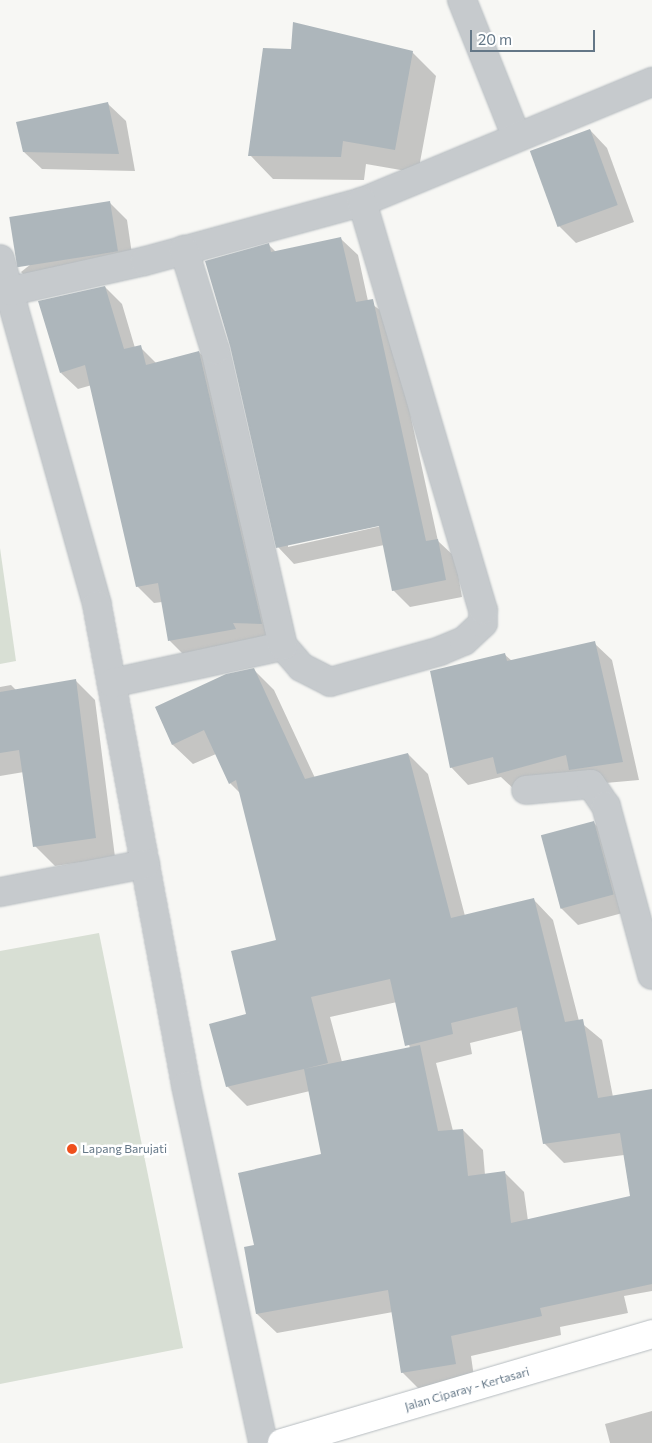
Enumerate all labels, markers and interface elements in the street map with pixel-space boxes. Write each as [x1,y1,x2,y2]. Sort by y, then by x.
scale bar [472,20,597,52]
text: 20 m [478,30,512,48]
place label: Lapang Barujati [82,1142,167,1156]
marker: Lapang Barujati [66,1143,78,1155]
street label: Jalan Ciparay - Kertasari [403,1364,531,1414]

